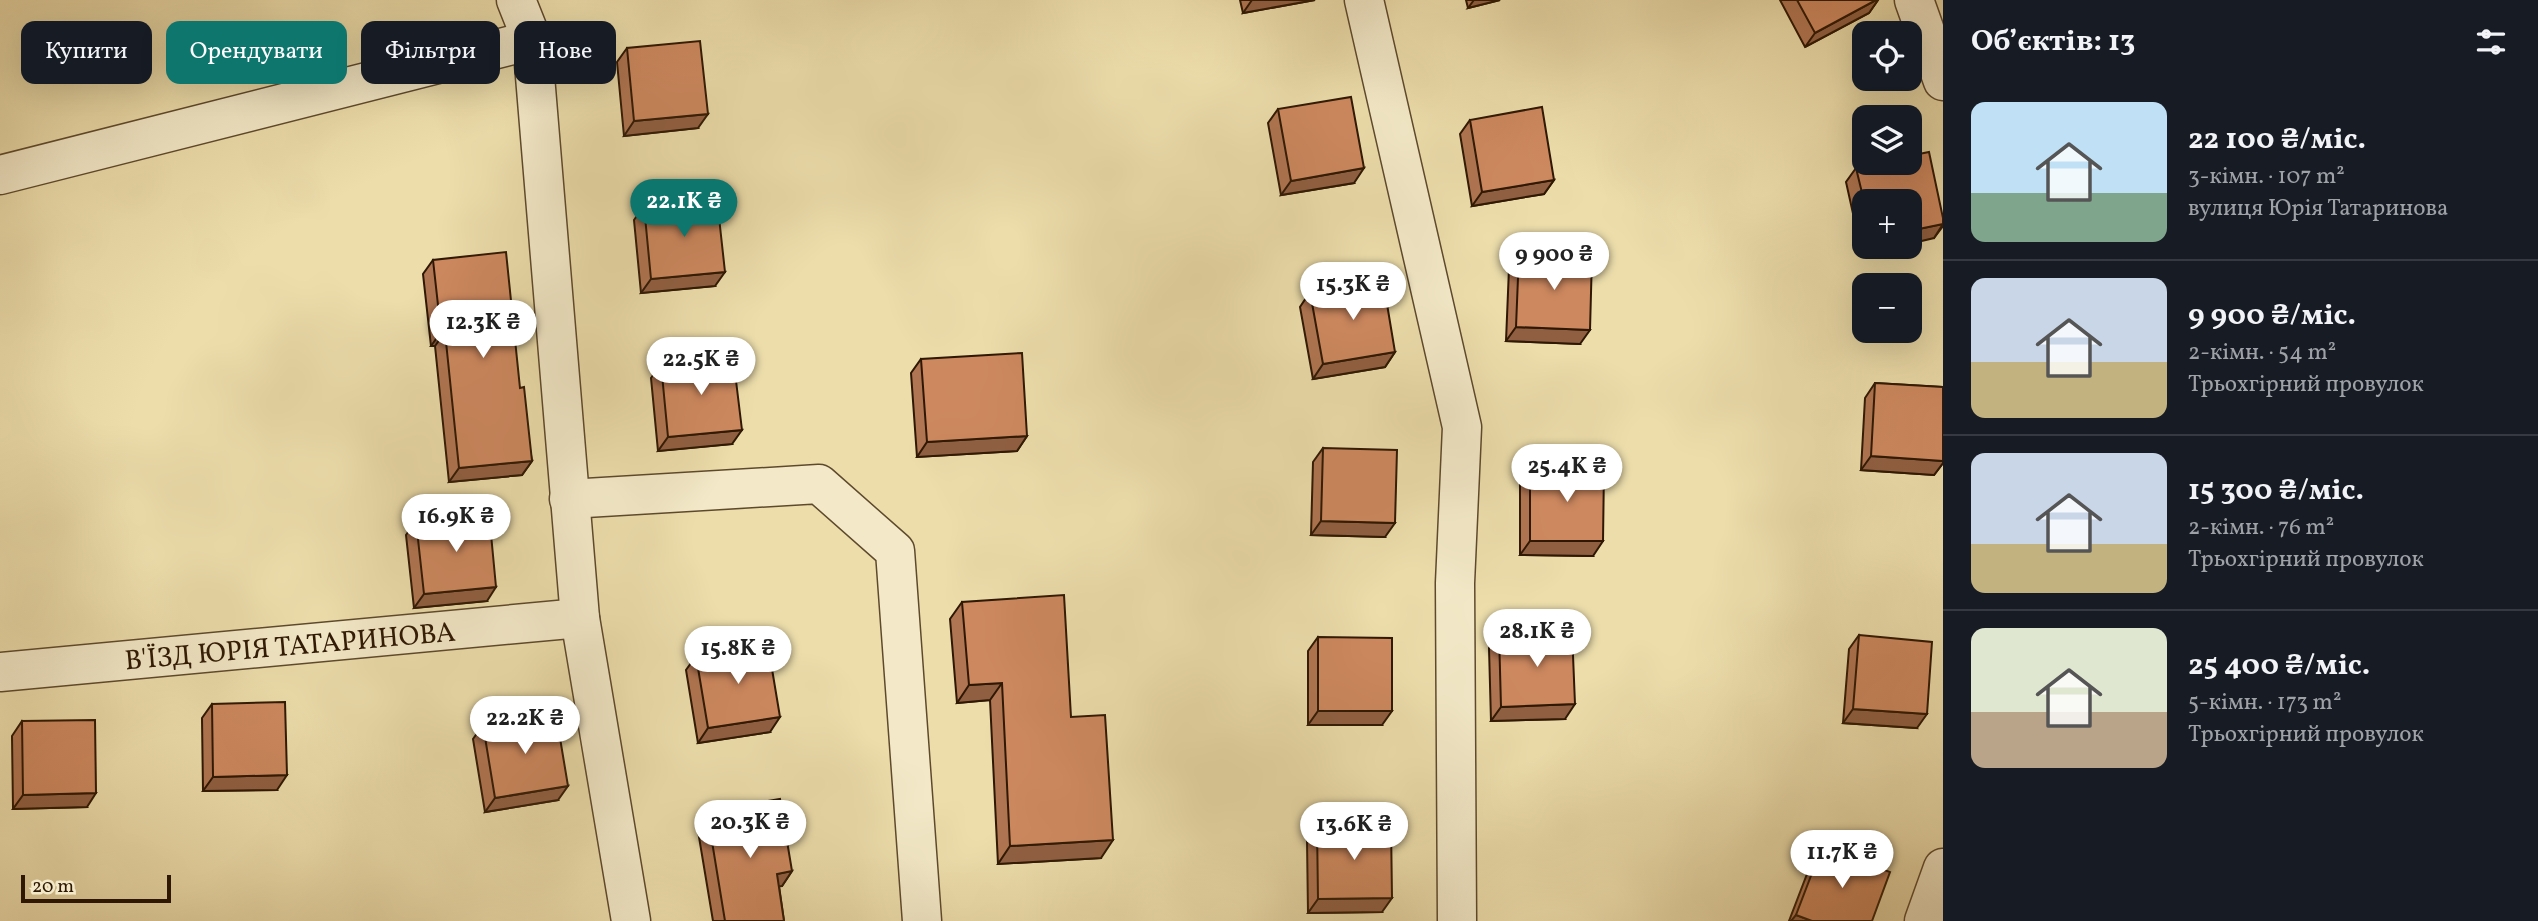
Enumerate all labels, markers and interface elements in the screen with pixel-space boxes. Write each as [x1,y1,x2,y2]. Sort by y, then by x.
chip: Купити [21,21,152,84]
chip: Орендувати [166,21,347,84]
chip: Фільтри [361,21,500,84]
chip: Нове [514,21,616,84]
map controls [1852,21,1922,343]
button: locate [1852,21,1922,91]
text: Об’єктів: 13 [1971,21,2135,63]
icon: filters [2472,23,2510,61]
button: layers [1852,105,1922,175]
text: 22 100 ₴/міс. [2188,119,2366,161]
icon: home [2027,130,2111,214]
text: 3-кімн. · 107 m² [2188,161,2345,193]
pin: 22.1K ₴ [619,180,749,239]
text: 22.1K ₴ [646,186,722,218]
button: + [1852,189,1922,259]
text: вулиця Юрія Татаринова [2188,193,2449,225]
pin: 9 900 ₴ [1489,232,1619,292]
text: 9 900 ₴ [1515,239,1593,271]
pin: 15.3K ₴ [1288,262,1418,322]
text: 15.3K ₴ [1316,269,1390,301]
button: − [1852,273,1922,343]
text: 9 900 ₴/міс. [2188,295,2356,337]
pin: 12.3K ₴ [418,300,548,360]
icon: home [2027,306,2111,390]
text: 12.3K ₴ [446,307,520,339]
text: 2-кімн. · 54 m² [2188,337,2336,369]
pin: 22.5K ₴ [636,338,766,397]
text: 22.5K ₴ [663,344,739,376]
text: Трьохгірний провулок [2188,369,2424,401]
pin: 25.4K ₴ [1502,444,1632,504]
text: 25.4K ₴ [1527,451,1607,483]
text: 15 300 ₴/міс. [2188,470,2364,512]
icon: home [2027,481,2111,565]
pin: 16.9K ₴ [391,494,521,554]
text: 16.9K ₴ [418,501,494,533]
text: 2-кімн. · 76 m² [2188,512,2334,544]
text: Трьохгірний провулок [2188,544,2424,576]
pin: 28.1K ₴ [1472,610,1602,669]
street label: В'ЇЗД ЮРІЯ ТАТАРИНОВА [123,614,457,681]
text: 28.1K ₴ [1499,616,1575,648]
pin: 15.8K ₴ [673,626,803,686]
text: 15.8K ₴ [700,633,776,665]
text: 25 400 ₴/міс. [2188,645,2370,687]
icon: home [2027,656,2111,740]
text: 5-кімн. · 173 m² [2188,687,2341,719]
pin: 22.2K ₴ [460,696,590,756]
text: 22.2K ₴ [486,703,564,735]
text: Трьохгірний провулок [2188,719,2424,751]
pin: 20.3K ₴ [685,800,815,860]
pin: 13.6K ₴ [1289,802,1419,862]
text: 20.3K ₴ [710,807,790,839]
text: 13.6K ₴ [1316,809,1392,841]
pin: 11.7K ₴ [1777,830,1907,890]
text: 11.7K ₴ [1807,837,1878,869]
scale bar [21,872,172,904]
text: 20 m [32,874,74,900]

